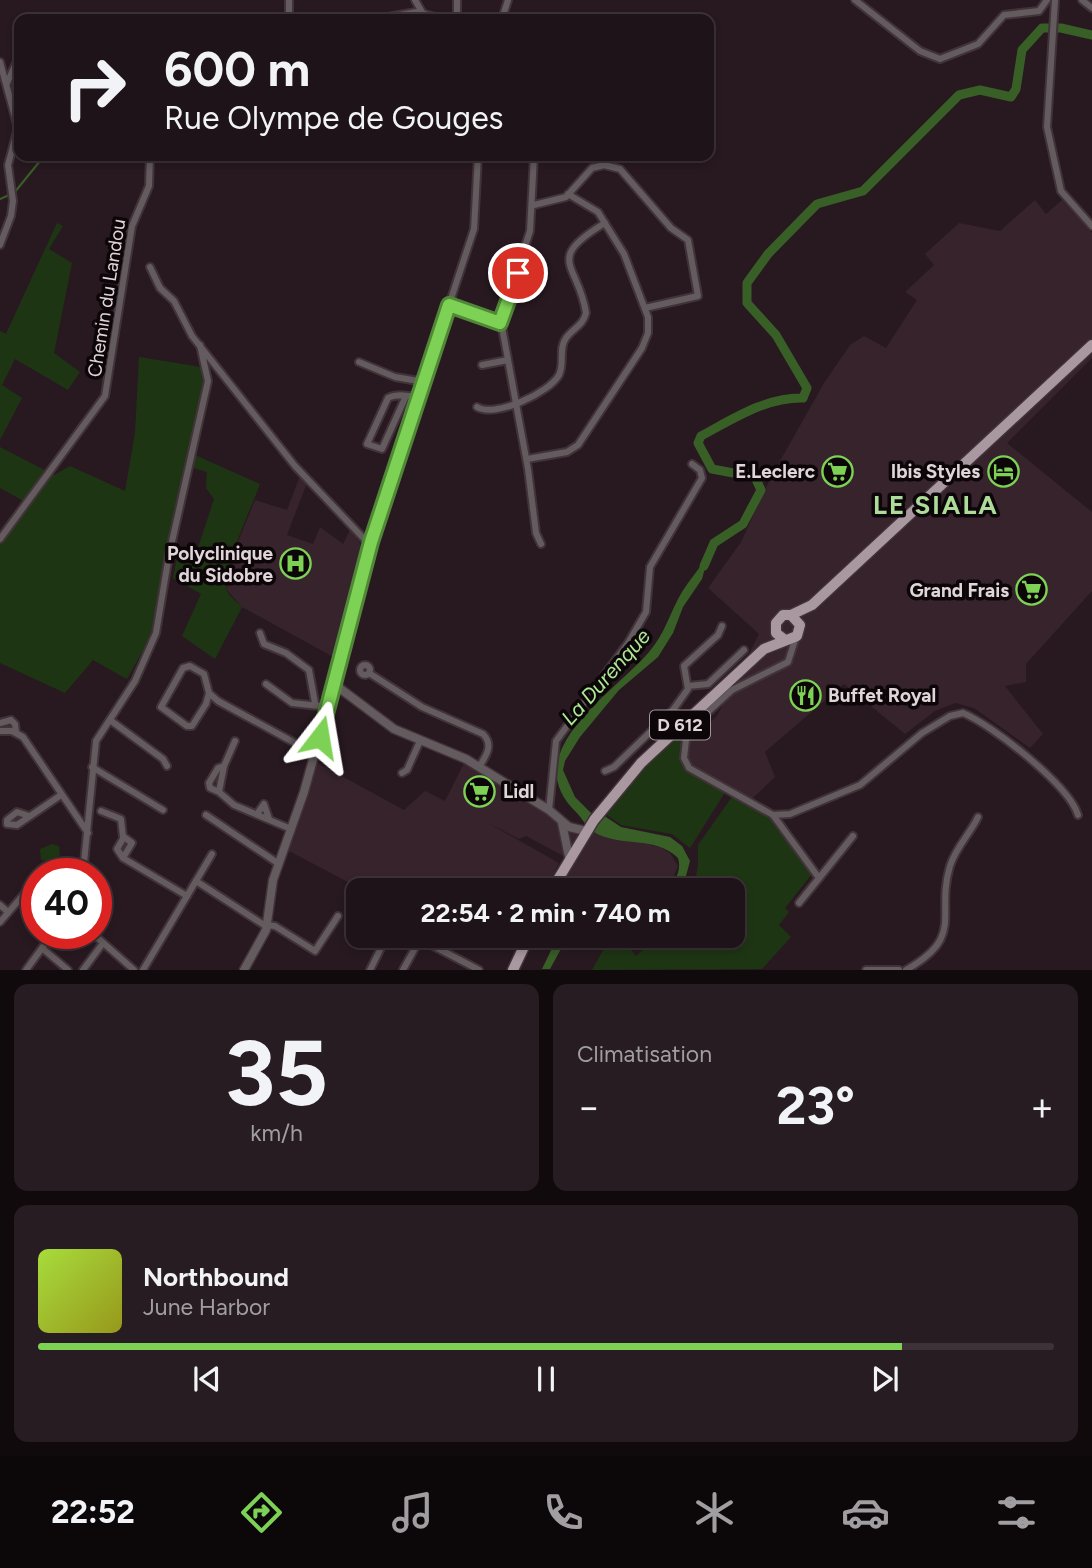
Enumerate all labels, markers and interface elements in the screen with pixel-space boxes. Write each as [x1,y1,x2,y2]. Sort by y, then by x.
text: 600 m [164,39,310,98]
icon: right [49,42,140,133]
text: Rue Olympe de Gouges [164,99,504,137]
street label: Chemin du Landou [83,217,130,379]
pin [488,243,548,303]
icon: arrive [499,254,537,292]
supermarket icon: E.Leclerc [821,454,855,488]
hotel icon: Ibis Styles [986,454,1020,488]
place label: E.Leclerc [735,460,815,483]
place label: Ibis Styles [891,460,980,483]
district label: LE SIALA [873,489,999,521]
place label: Polyclinique du Sidobre [167,542,273,587]
hospital icon: Polyclinique du Sidobre [279,547,313,581]
supermarket icon: Grand Frais [1015,573,1049,607]
place label: Grand Frais [909,579,1009,602]
water label: La Durenque [556,623,656,730]
restaurant icon: Buffet Royal [788,678,822,712]
place label: Buffet Royal [828,684,936,707]
position arrow [283,700,357,774]
road number: D 612 [650,710,710,740]
supermarket icon: Lidl [463,774,497,808]
place label: Lidl [503,780,534,803]
speed limit sign: 40 [21,858,112,949]
text: 22:54 · 2 min · 740 m [421,897,670,929]
text: 35 [225,1019,328,1128]
text: Climatisation [577,1040,712,1068]
text: 23° [776,1075,855,1137]
text: − [577,1084,601,1130]
text: + [1030,1084,1054,1130]
text: km/h [250,1119,303,1147]
text: Northbound [143,1261,289,1293]
text: June Harbor [143,1293,270,1321]
icon: previous [188,1360,226,1398]
icon: pause [527,1360,565,1398]
icon: next [866,1360,904,1398]
icon: directions [237,1488,286,1537]
icon: music [388,1488,437,1537]
icon: phone [539,1488,588,1537]
icon: climate [690,1488,739,1537]
icon: car [841,1488,890,1537]
icon: filters [992,1488,1041,1537]
text: 22:52 [51,1493,135,1531]

